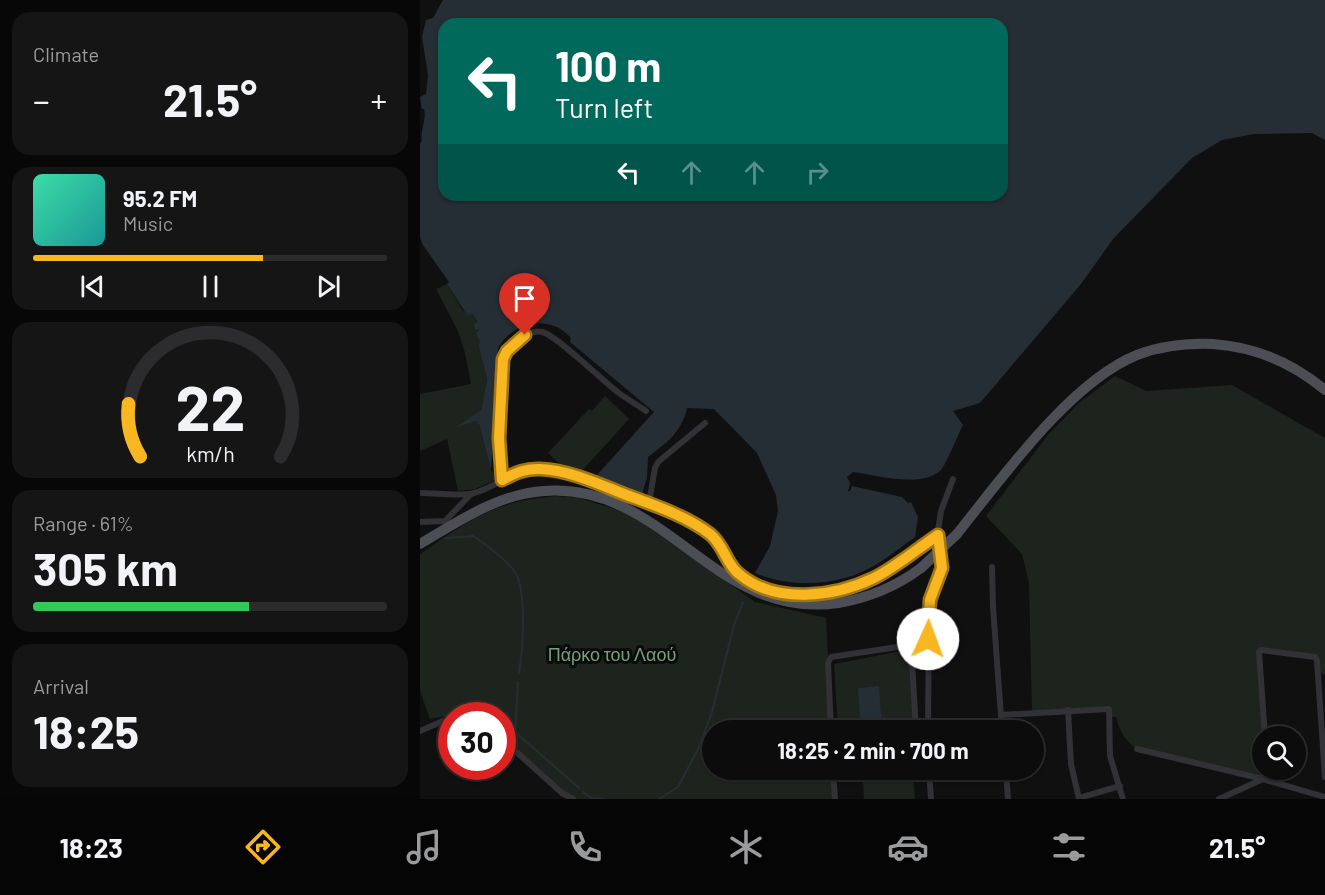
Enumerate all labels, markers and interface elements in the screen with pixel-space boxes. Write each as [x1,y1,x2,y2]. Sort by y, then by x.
text: 100 m [555,40,661,90]
text: Climate [33,42,99,66]
icon: left [456,42,534,120]
text: 21.5° [163,72,257,126]
text: − [33,80,50,120]
text: + [371,80,387,120]
text: Turn left [555,91,653,123]
icon: left [612,156,645,189]
icon: ahead [675,156,708,189]
icon: ahead [738,156,771,189]
icon: right [801,156,834,189]
text: 95.2 FM [123,185,197,211]
text: Music [123,211,173,235]
icon: previous [76,270,109,303]
icon: pause [194,270,227,303]
icon: next [312,270,345,303]
pin [499,273,550,335]
icon: arrive [508,282,541,315]
text: 22 [175,369,245,443]
text: km/h [186,441,234,466]
text: Range · 61% [33,511,134,535]
text: 305 km [33,541,178,595]
position arrow [896,607,960,671]
park label: Πάρκο του Λαού [548,643,676,665]
text: Arrival [33,674,89,698]
speed limit sign: 30 [438,702,516,780]
text: 18:25 [33,704,139,758]
map controls [1252,726,1306,780]
button: search [1252,726,1306,780]
text: 18:25 · 2 min · 700 m [777,737,969,763]
icon: directions [242,826,284,868]
icon: music [403,826,445,868]
icon: phone [564,826,606,868]
icon: climate [725,826,767,868]
icon: car [887,826,929,868]
icon: filters [1048,826,1090,868]
text: 18:23 [60,831,123,863]
text: 21.5° [1209,831,1265,863]

